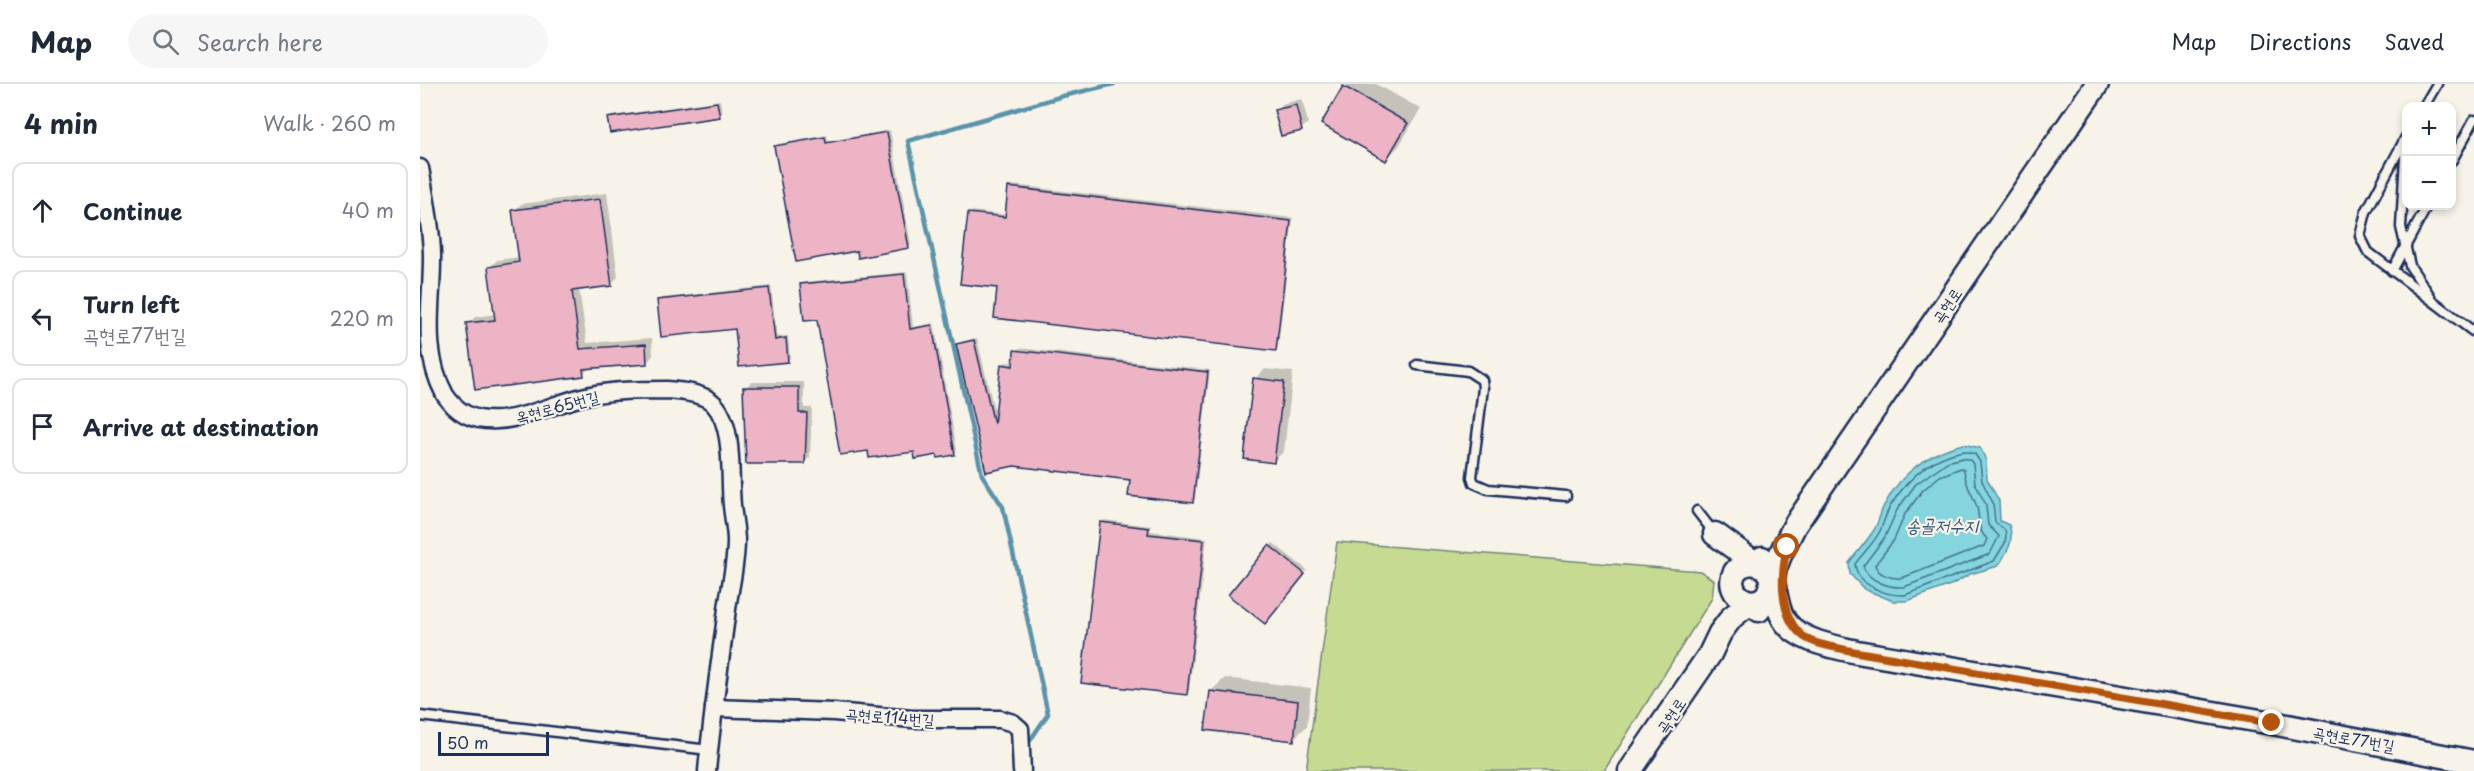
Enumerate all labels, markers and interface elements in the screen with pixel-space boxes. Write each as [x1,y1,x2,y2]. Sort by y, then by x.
search box [128,14,548,68]
text: Map [30,20,92,63]
icon: search [149,25,182,58]
text: Search here [197,25,323,58]
text: Map [2171,25,2216,57]
text: Directions [2249,25,2351,57]
text: Saved [2384,25,2444,57]
map controls [2402,102,2456,210]
button: + [2402,102,2456,156]
text: 4 min [24,104,98,143]
text: Walk · 260 m [263,108,396,138]
button: − [2402,156,2456,210]
icon: ahead [26,194,59,227]
text: Continue [83,194,182,227]
text: 40 m [342,195,394,225]
street label: 곡현로 [1925,282,1967,328]
text: Turn left [83,287,180,320]
icon: left [26,302,59,335]
text: 220 m [330,303,394,333]
text: 곡현로77번길 [83,320,186,350]
street label: 옥현로65번길 [513,383,602,429]
icon: arrive [26,410,59,443]
text: Arrive at destination [83,410,319,443]
water label: 송골저수지 [1906,511,1981,538]
route start [1773,533,1799,559]
street label: 곡현로 [1649,692,1691,738]
street label: 곡현로114번길 [845,701,936,731]
route end [2258,709,2284,735]
street label: 곡현로77번길 [2311,719,2397,757]
scale bar [438,729,549,756]
text: 50 m [447,730,488,754]

